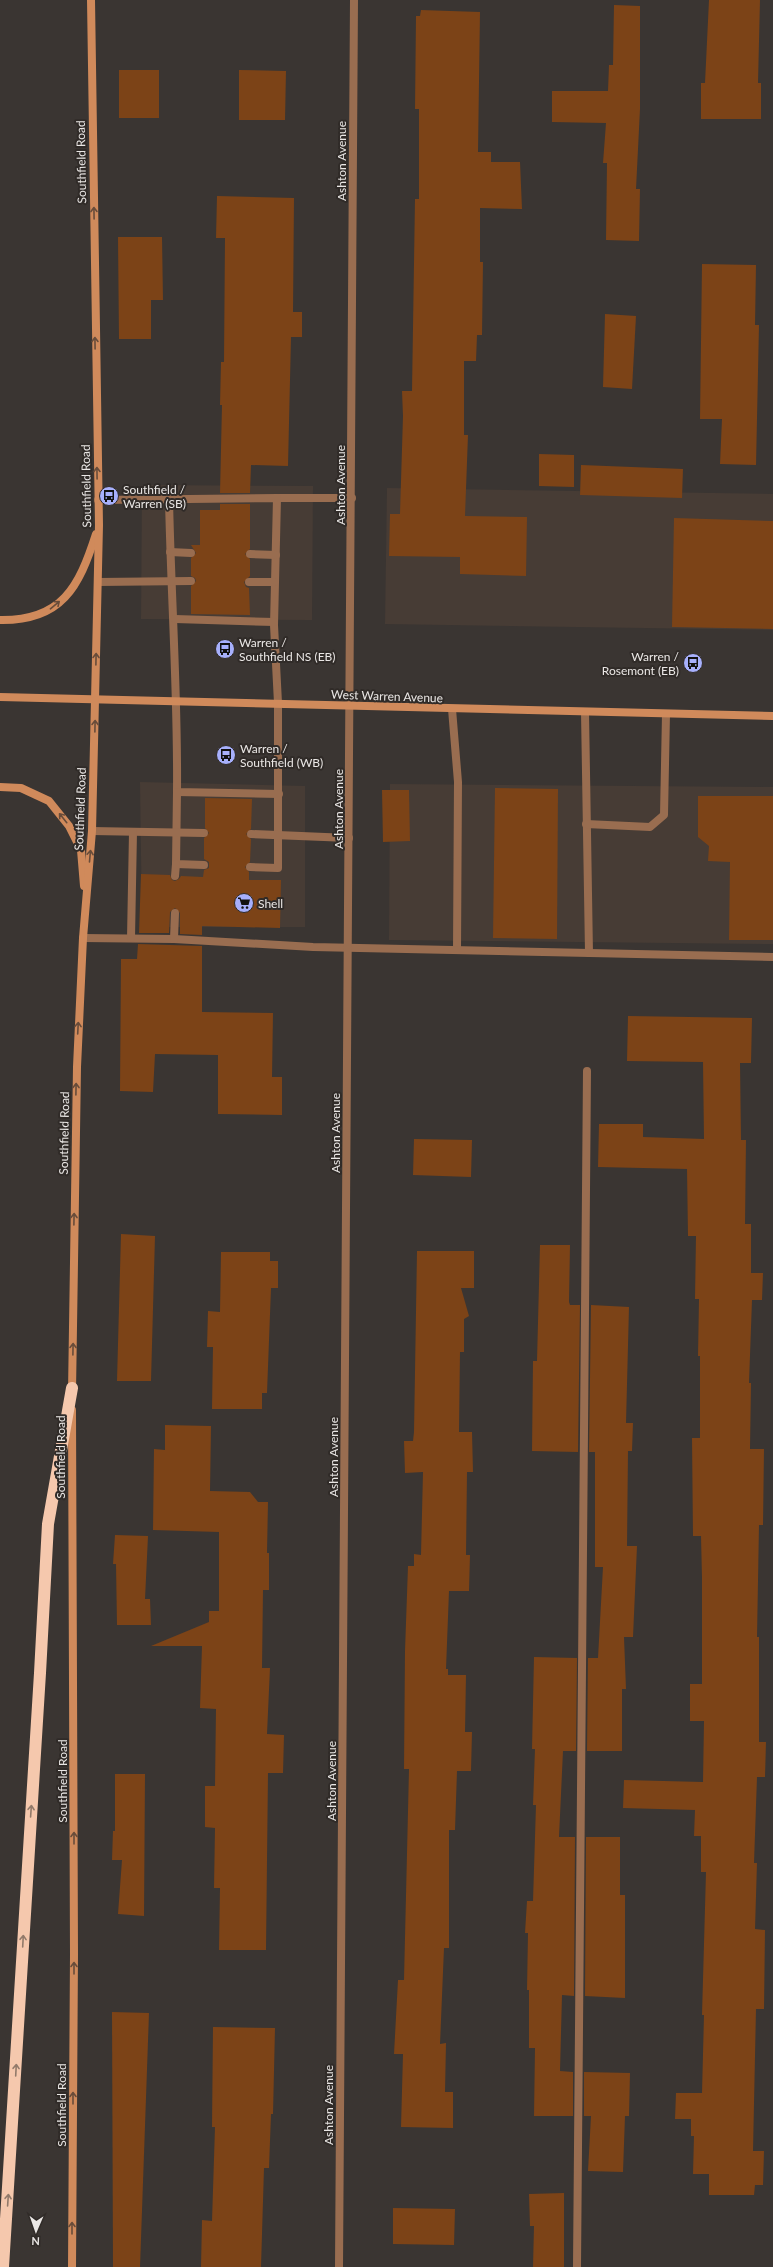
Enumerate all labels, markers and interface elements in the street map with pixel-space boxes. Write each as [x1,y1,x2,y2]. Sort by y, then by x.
street label: Southfield Road [73,120,89,204]
street label: Ashton Avenue [334,121,349,201]
one-way arrow [90,207,98,220]
one-way arrow [92,337,99,350]
street label: Southfield Road [78,444,94,528]
street label: Ashton Avenue [333,445,348,525]
one-way arrow [93,467,101,480]
place label: Southfield / Warren (SB) [123,482,186,511]
bus stop icon: Southfield / Warren (SB) [98,485,120,507]
one-way arrow [50,601,60,610]
place label: Warren / Southfield NS (EB) [239,635,336,664]
bus stop icon: Warren / Southfield NS (EB) [214,638,236,660]
place label: Warren / Rosemont (EB) [602,649,680,678]
bus stop icon: Warren / Rosemont (EB) [682,652,704,674]
one-way arrow [92,653,100,666]
street label: West Warren Avenue [331,687,443,705]
one-way arrow [91,720,98,733]
place label: Warren / Southfield (WB) [240,741,323,770]
bus stop icon: Warren / Southfield (WB) [215,744,237,766]
street label: Southfield Road [71,767,89,851]
street label: Ashton Avenue [331,769,346,849]
one-way arrow [58,813,67,824]
one-way arrow [87,850,94,863]
supermarket icon: Shell [233,892,255,914]
place label: Shell [258,896,283,911]
one-way arrow [75,1022,82,1035]
one-way arrow [72,1083,80,1096]
street label: Southfield Road [56,1091,72,1175]
street label: Ashton Avenue [328,1093,343,1173]
one-way arrow [71,1213,78,1226]
one-way arrow [69,1343,77,1356]
street label: Southfield Road [53,1415,68,1499]
street label: Ashton Avenue [326,1417,341,1497]
street label: Southfield Road [55,1739,70,1823]
street label: Ashton Avenue [324,1741,339,1821]
one-way arrow [27,1805,34,1818]
one-way arrow [70,1832,78,1845]
one-way arrow [20,1935,27,1948]
one-way arrow [70,1962,78,1975]
street label: Southfield Road [54,2063,69,2147]
one-way arrow [13,2064,20,2077]
street label: Ashton Avenue [321,2065,336,2145]
one-way arrow [69,2092,77,2105]
one-way arrow [4,2194,11,2207]
north arrow [16,2211,56,2251]
one-way arrow [68,2222,76,2235]
text: N [31,2235,40,2248]

